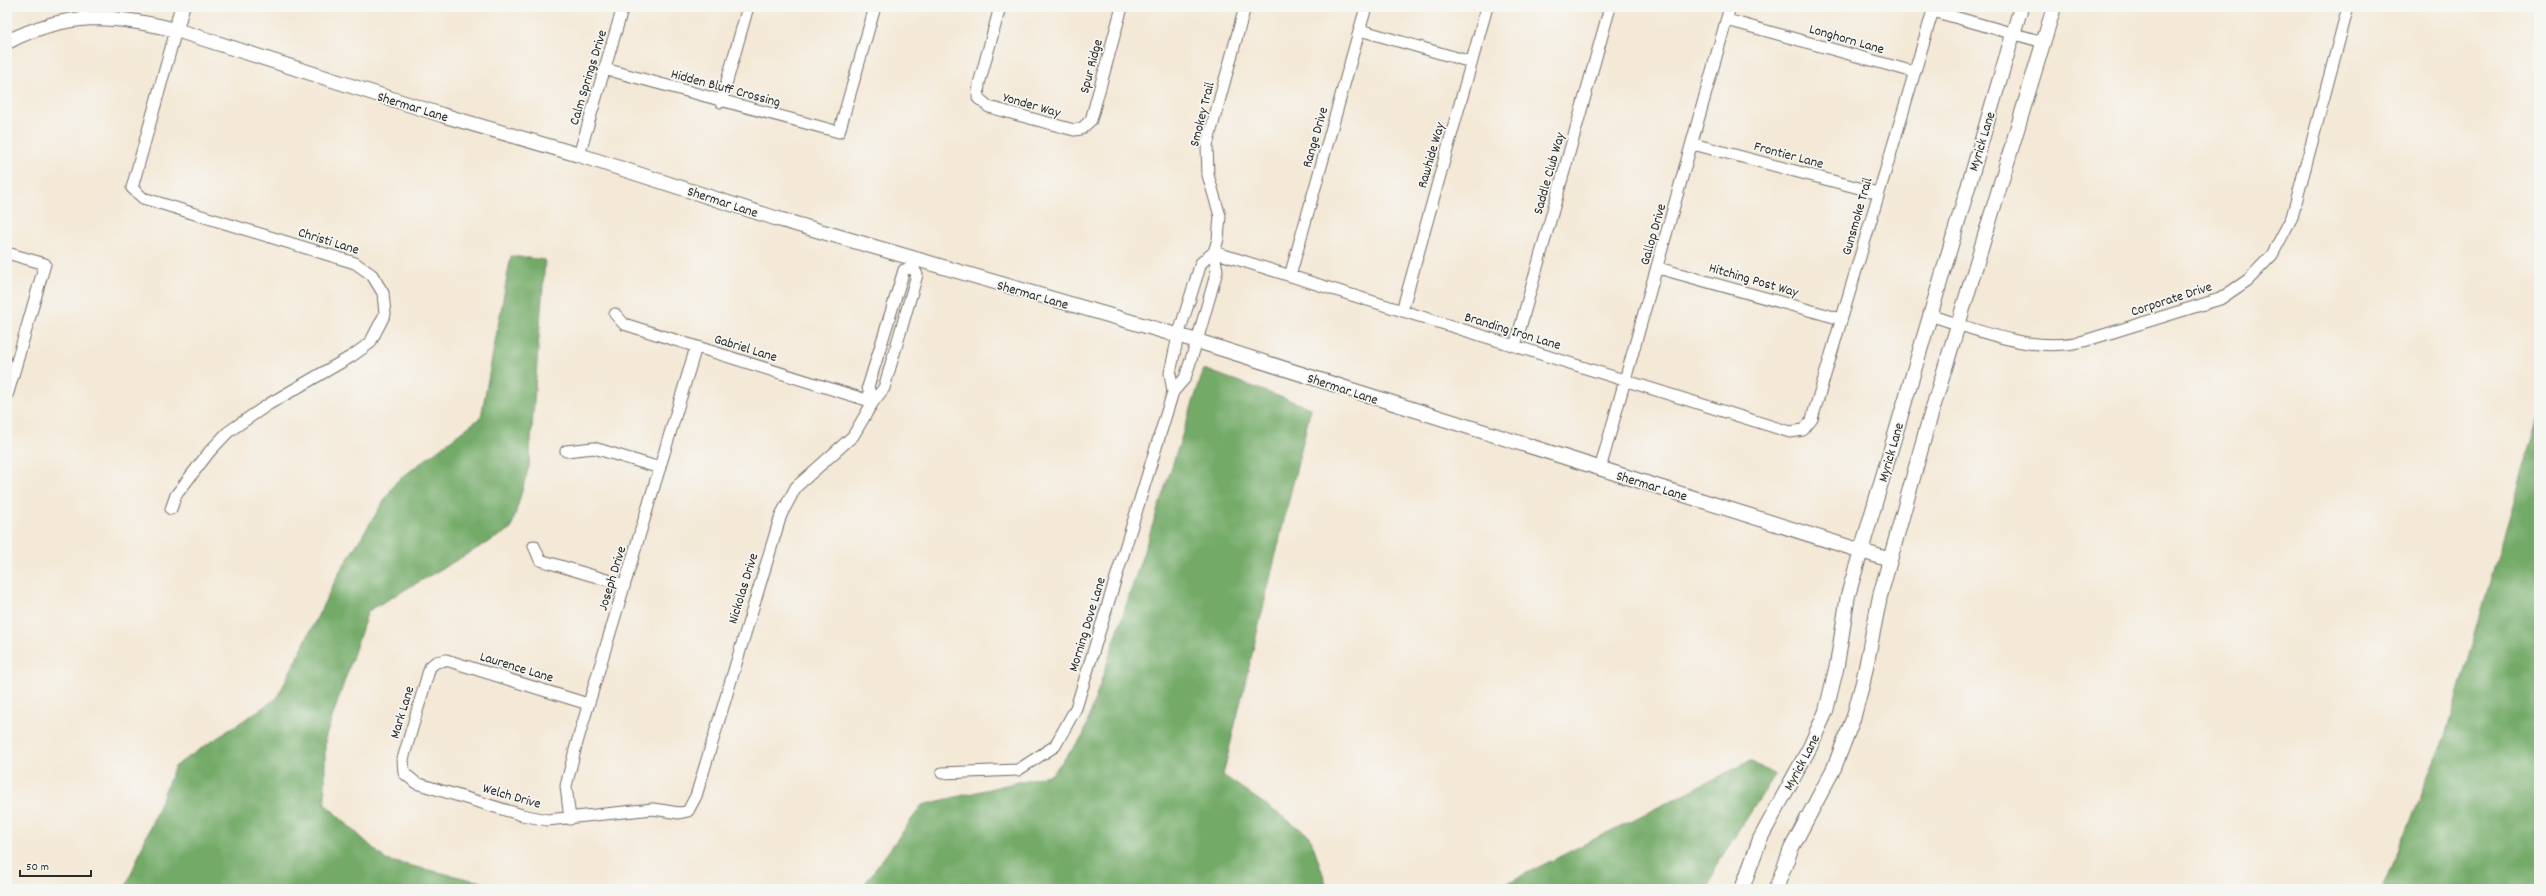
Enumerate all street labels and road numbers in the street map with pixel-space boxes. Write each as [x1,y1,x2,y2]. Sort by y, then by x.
street label: Longhorn Lane [1807,20,1886,60]
street label: Calm Springs Drive [565,27,613,128]
street label: Spur Ridge [1075,37,1109,96]
street label: Hidden Bluff Crossing [668,65,782,113]
street label: Smokey Trail [1185,79,1221,149]
street label: Shermar Lane [374,88,450,128]
street label: Yonder Way [1000,88,1063,124]
street label: Range Drive [1298,105,1334,170]
street label: Myrick Lane [1964,109,2001,174]
street label: Rawhide Way [1413,120,1451,191]
street label: Saddle Club Way [1529,130,1571,217]
street label: Frontier Lane [1751,137,1826,175]
street label: Gunsmoke Trail [1837,175,1879,258]
street label: Shermar Lane [684,182,760,224]
street label: Gallop Drive [1636,201,1672,268]
street label: Christi Lane [295,223,361,261]
street label: Hitching Post Way [1706,259,1801,303]
street label: Shermar Lane [994,276,1071,316]
street label: Corporate Drive [2128,277,2215,322]
street label: Branding Iron Lane [1462,308,1563,356]
street label: Gabriel Lane [711,330,779,368]
street label: Shermar Lane [1304,369,1380,411]
street label: Myrick Lane [1874,420,1910,485]
street label: Shermar Lane [1613,467,1689,507]
street label: Joseph Drive [594,544,632,613]
street label: Nickolas Drive [724,551,764,626]
street label: Morning Dove Lane [1064,575,1112,674]
street label: Laurence Lane [477,647,556,689]
street label: Mark Lane [385,684,420,741]
street label: Myrick Lane [1780,731,1826,795]
street label: Welch Drive [480,779,543,815]

